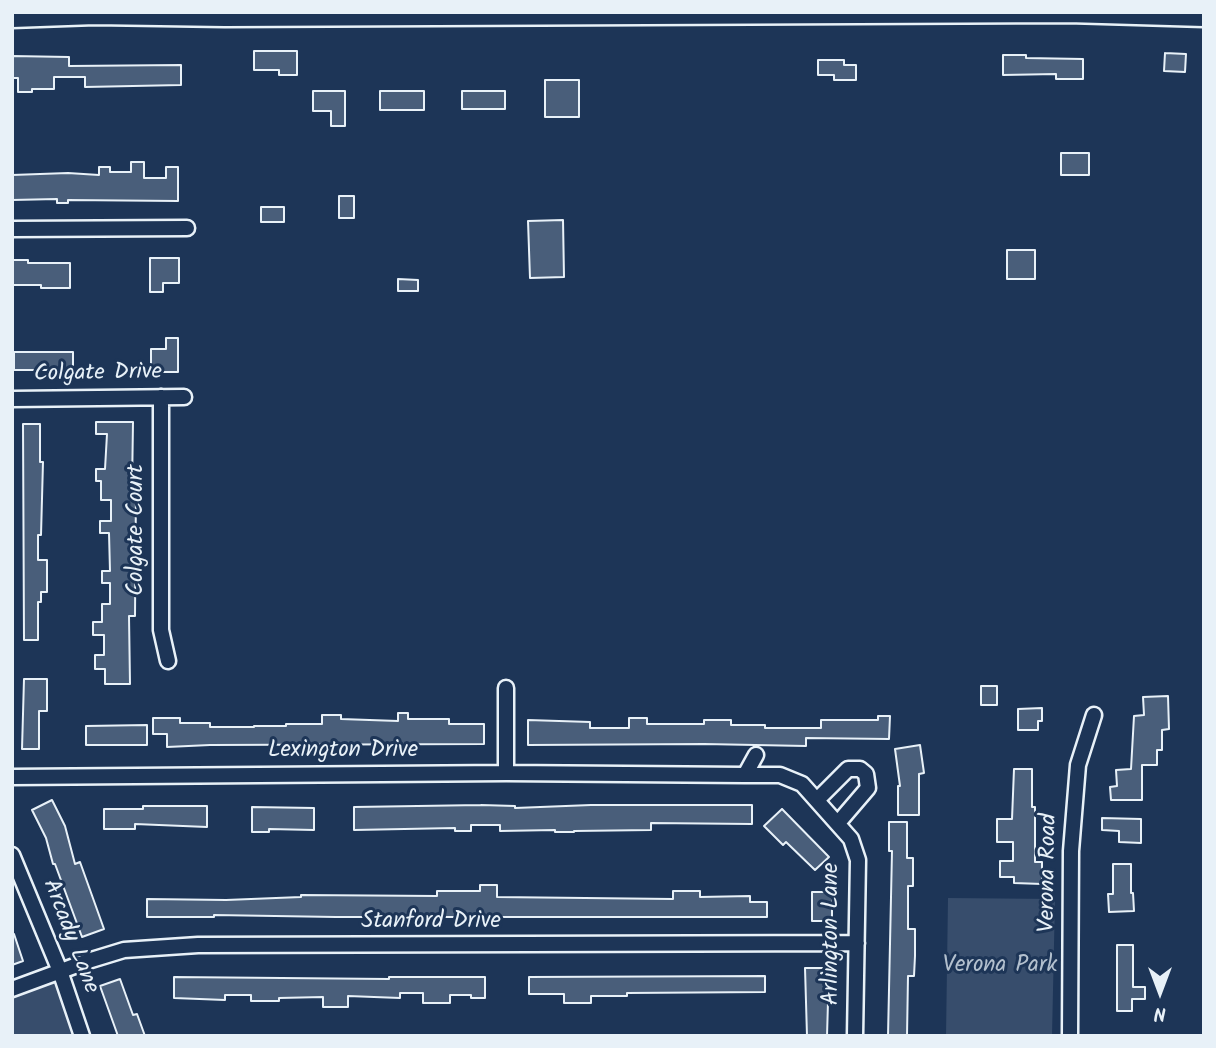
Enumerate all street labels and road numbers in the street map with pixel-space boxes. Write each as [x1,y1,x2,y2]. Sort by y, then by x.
street label: Colgate Drive [34,360,162,390]
street label: Colgate Court [124,464,152,596]
street label: Lexington Drive [268,738,418,766]
street label: Verona Road [1035,813,1065,933]
street label: Arlington Lane [819,863,847,1005]
street label: Arcady Lane [35,876,103,998]
street label: Stanford Drive [361,909,501,937]

